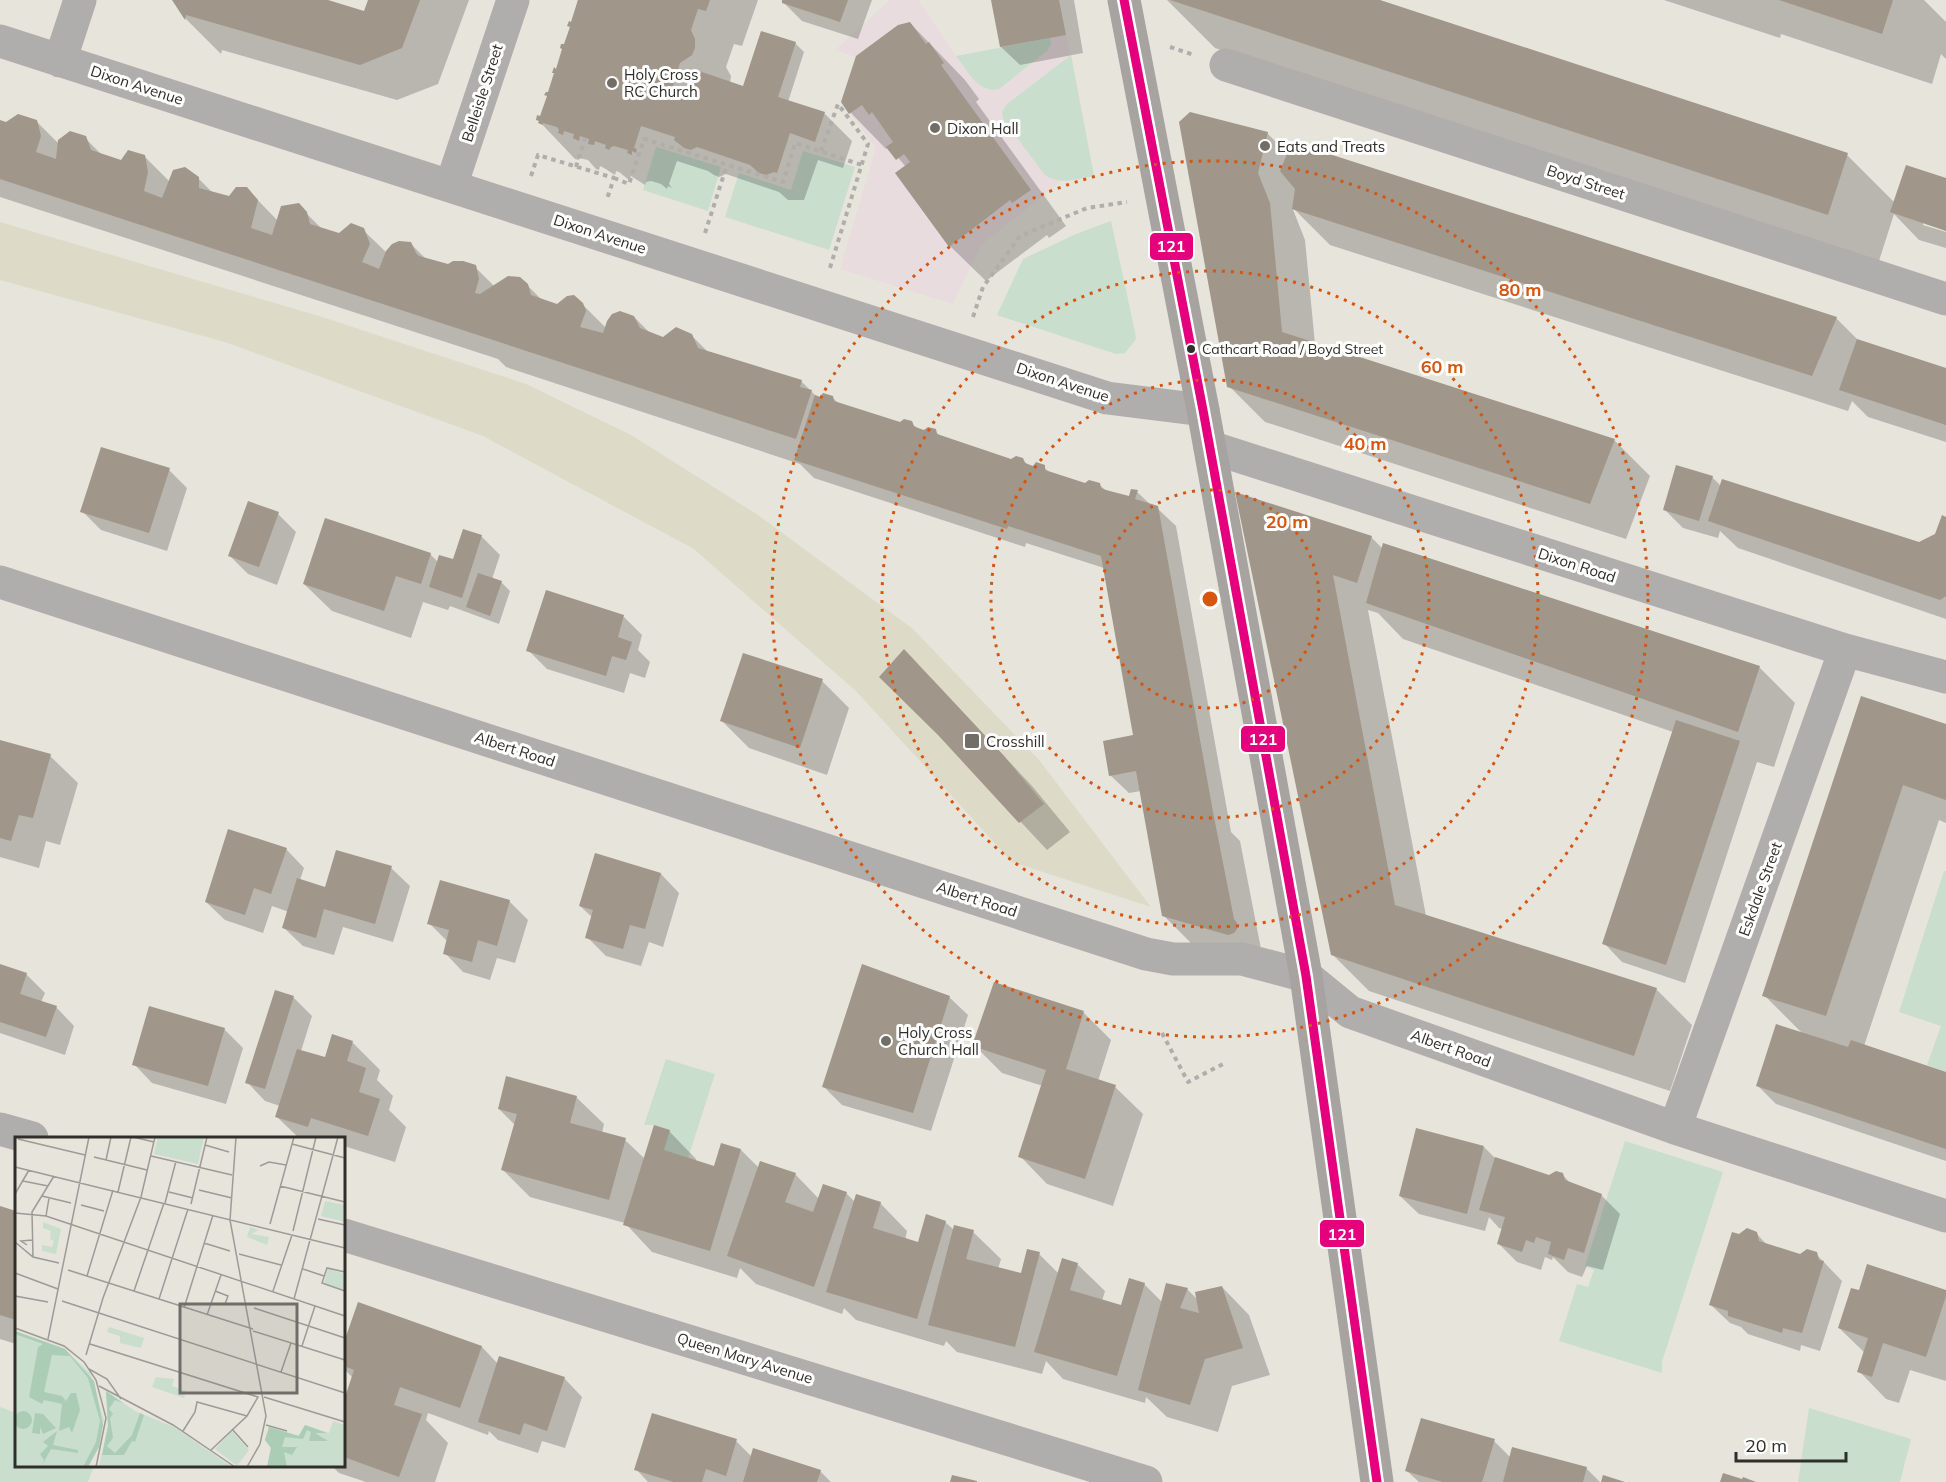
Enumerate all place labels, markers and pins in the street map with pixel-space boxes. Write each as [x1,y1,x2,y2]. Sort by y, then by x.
place label: Holy Cross RC Church [624,65,699,101]
marker: Holy Cross RC Church [605,76,619,90]
place label: Dixon Hall [947,119,1019,138]
marker: Dixon Hall [928,121,942,135]
place label: Eats and Treats [1277,137,1385,156]
marker: Eats and Treats [1258,139,1272,153]
place label: Cathcart Road / Boyd Street [1202,340,1383,358]
marker: Cathcart Road / Boyd Street [1185,343,1197,355]
centre of rings [1200,589,1220,609]
marker: Crosshill [963,732,981,750]
place label: Crosshill [986,732,1045,751]
place label: Holy Cross Church Hall [898,1023,979,1059]
marker: Holy Cross Church Hall [879,1034,893,1048]

